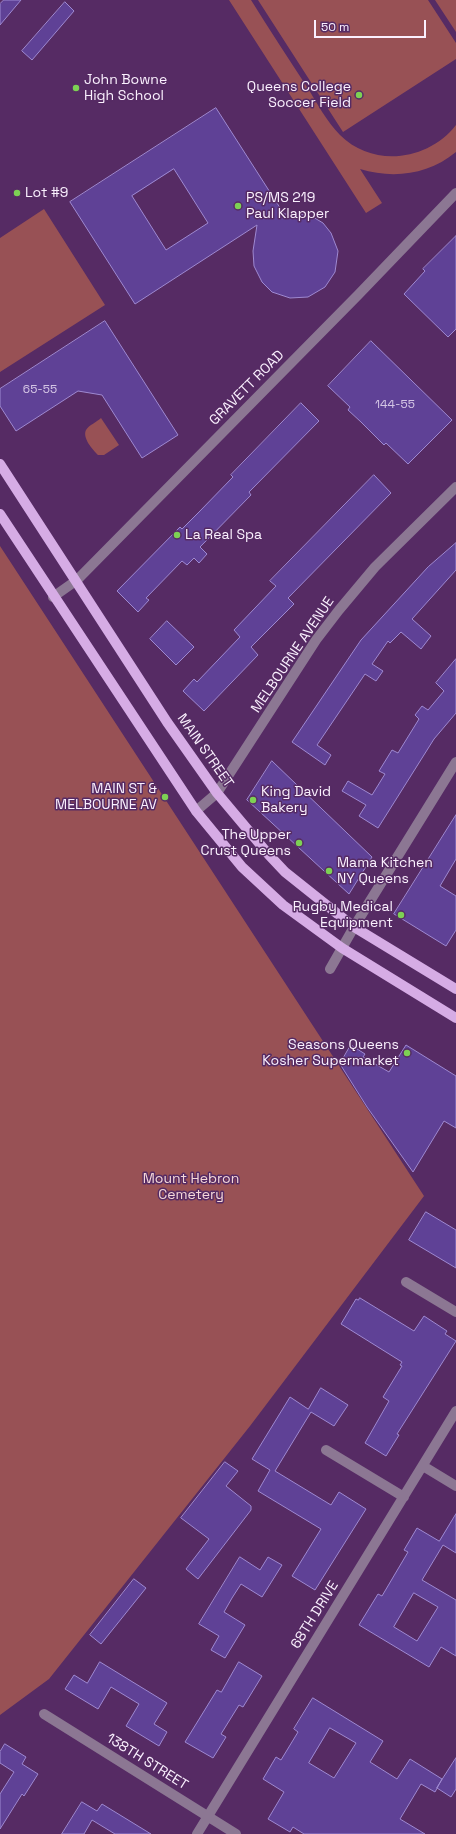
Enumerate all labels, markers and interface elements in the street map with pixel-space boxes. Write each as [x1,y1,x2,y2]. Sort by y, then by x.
scale bar [316,12,428,38]
text: 50 m [321,19,349,35]
place label: John Bowne High School [84,72,167,104]
place label: Queens College Soccer Field [247,79,351,112]
marker: John Bowne High School [71,83,81,93]
marker: Queens College Soccer Field [354,90,364,100]
place label: Lot #9 [25,185,68,201]
marker: Lot #9 [12,188,22,198]
place label: PS/MS 219 Paul Klapper [246,190,329,222]
marker: PS/MS 219 Paul Klapper [233,201,243,211]
street label: GRAVETT ROAD [206,347,288,429]
house number: 65-55 [23,383,57,397]
house number: 144-55 [375,398,415,412]
place label: La Real Spa [185,527,262,543]
marker: La Real Spa [172,530,182,540]
street label: MELBOURNE AVENUE [248,594,338,716]
street label: MAIN STREET [173,711,237,791]
place label: MAIN ST & MELBOURNE AV [55,781,157,814]
place label: King David Bakery [261,784,331,816]
marker: MAIN ST & MELBOURNE AV [160,792,170,802]
marker: King David Bakery [248,795,258,805]
place label: The Upper Crust Queens [200,827,291,860]
marker: The Upper Crust Queens [294,838,304,848]
place label: Mama Kitchen NY Queens [337,855,433,888]
marker: Mama Kitchen NY Queens [324,866,334,876]
place label: Rugby Medical Equipment [293,899,393,932]
marker: Rugby Medical Equipment [396,910,406,920]
place label: Seasons Queens Kosher Supermarket [262,1037,399,1070]
marker: Seasons Queens Kosher Supermarket [402,1048,412,1058]
park label: Mount Hebron Cemetery [143,1171,239,1204]
street label: 68TH DRIVE [288,1578,342,1652]
street label: 138TH STREET [103,1730,191,1794]

